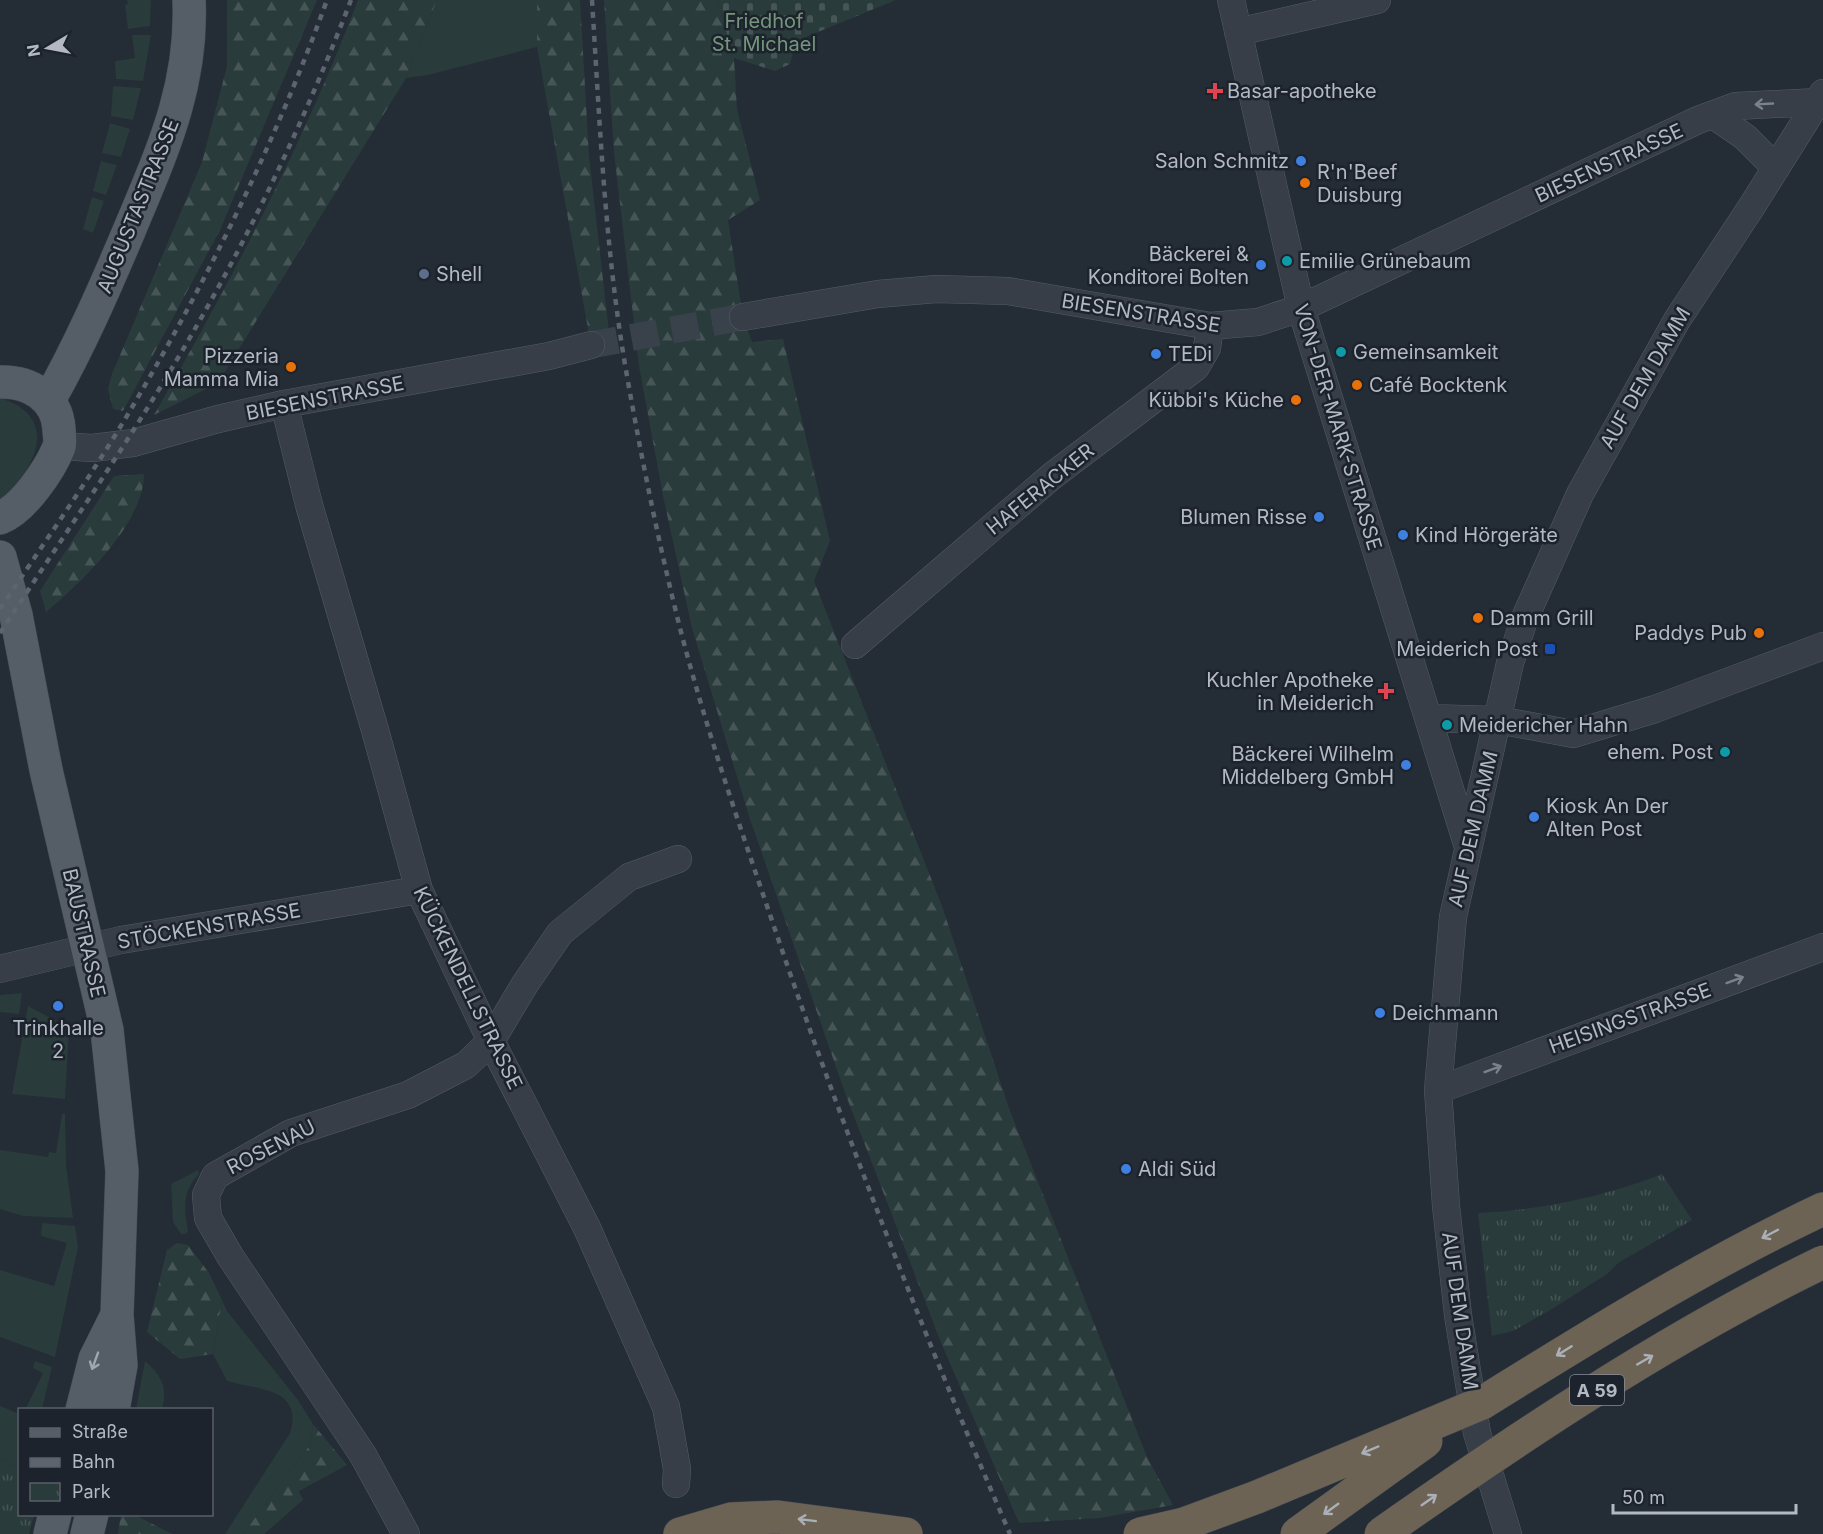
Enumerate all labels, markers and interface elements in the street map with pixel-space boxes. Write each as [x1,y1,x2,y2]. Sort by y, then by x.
park label: Friedhof St. Michael [712,9,816,56]
north arrow [18,18,78,78]
text: N [22,43,44,58]
place label: Basar-apotheke [1227,79,1377,103]
marker: Basar-apotheke [1208,84,1222,98]
one-way arrow [1754,98,1774,109]
street label: AUGUSTASTRASSE [92,115,184,297]
street label: BIESENSTRASSE [1531,118,1687,208]
place label: Salon Schmitz [1155,149,1289,173]
marker: Salon Schmitz [1294,154,1308,168]
place label: R'n'Beef Duisburg [1317,160,1402,207]
marker: R'n'Beef Duisburg [1298,176,1312,190]
place label: Bäckerei & Konditorei Bolten [1088,242,1249,289]
place label: Emilie Grünebaum [1299,249,1471,273]
marker: Emilie Grünebaum [1280,254,1294,268]
marker: Bäckerei & Konditorei Bolten [1254,258,1268,272]
place label: Shell [436,262,482,286]
marker: Shell [417,267,431,281]
street label: BIESENSTRASSE [1060,289,1222,337]
street label: VON-DER-MARK-STRASSE [1289,301,1387,553]
street label: AUF DEM DAMM [1595,303,1695,453]
place label: Gemeinsamkeit [1353,340,1499,364]
place label: TEDi [1168,342,1212,366]
place label: Pizzeria Mamma Mia [164,344,279,391]
marker: Gemeinsamkeit [1334,345,1348,359]
marker: TEDi [1149,347,1163,361]
marker: Pizzeria Mamma Mia [284,360,298,374]
street label: BIESENSTRASSE [244,371,406,425]
place label: Café Bocktenk [1369,373,1507,397]
marker: Café Bocktenk [1350,378,1364,392]
place label: Kübbi's Küche [1148,388,1284,412]
marker: Kübbi's Küche [1289,393,1303,407]
street label: HAFERACKER [981,438,1099,540]
place label: Blumen Risse [1180,505,1307,529]
marker: Blumen Risse [1312,510,1326,524]
place label: Kind Hörgeräte [1415,523,1558,547]
marker: Kind Hörgeräte [1396,528,1410,542]
place label: Damm Grill [1490,606,1594,630]
marker: Damm Grill [1471,611,1485,625]
place label: Paddys Pub [1634,621,1747,645]
marker: Paddys Pub [1752,626,1766,640]
place label: Meiderich Post [1396,637,1538,661]
marker: Meiderich Post [1543,642,1557,656]
place label: Kuchler Apotheke in Meiderich [1206,668,1374,715]
marker: Kuchler Apotheke in Meiderich [1379,684,1393,698]
place label: Meidericher Hahn [1459,713,1628,737]
marker: Meidericher Hahn [1440,718,1454,732]
place label: ehem. Post [1607,740,1713,764]
place label: Bäckerei Wilhelm Middelberg GmbH [1222,742,1394,789]
marker: ehem. Post [1718,745,1732,759]
street label: AUF DEM DAMM [1443,749,1503,909]
marker: Bäckerei Wilhelm Middelberg GmbH [1399,758,1413,772]
place label: Kiosk An Der Alten Post [1546,794,1669,841]
marker: Kiosk An Der Alten Post [1527,810,1541,824]
street label: BAUSTRASSE [58,866,110,1000]
street label: KÜCKENDELLSTRASSE [408,883,528,1093]
street label: STÖCKENSTRASSE [115,898,303,954]
one-way arrow [1725,974,1743,985]
street label: HEISINGSTRASSE [1546,978,1714,1058]
marker: Trinkhalle 2 [51,999,65,1013]
place label: Deichmann [1392,1001,1499,1025]
marker: Deichmann [1373,1006,1387,1020]
place label: Trinkhalle 2 [12,1016,104,1063]
one-way arrow [1483,1063,1501,1074]
street label: ROSENAU [223,1114,319,1180]
place label: Aldi Süd [1138,1157,1216,1181]
marker: Aldi Süd [1119,1162,1133,1176]
one-way arrow [1762,1229,1780,1240]
street label: AUF DEM DAMM [1437,1230,1483,1392]
one-way arrow [1556,1345,1573,1358]
one-way arrow [89,1351,100,1370]
one-way arrow [1636,1354,1653,1366]
road number: A 59 [1570,1375,1624,1405]
legend [18,1408,213,1516]
text: Straße [72,1421,128,1442]
one-way arrow [1361,1445,1379,1456]
text: Bahn [72,1451,115,1472]
scale bar [1613,1477,1796,1515]
text: Park [72,1481,111,1502]
text: 50 m [1622,1487,1665,1508]
one-way arrow [1420,1494,1436,1506]
one-way arrow [1323,1503,1339,1515]
one-way arrow [797,1514,817,1525]

